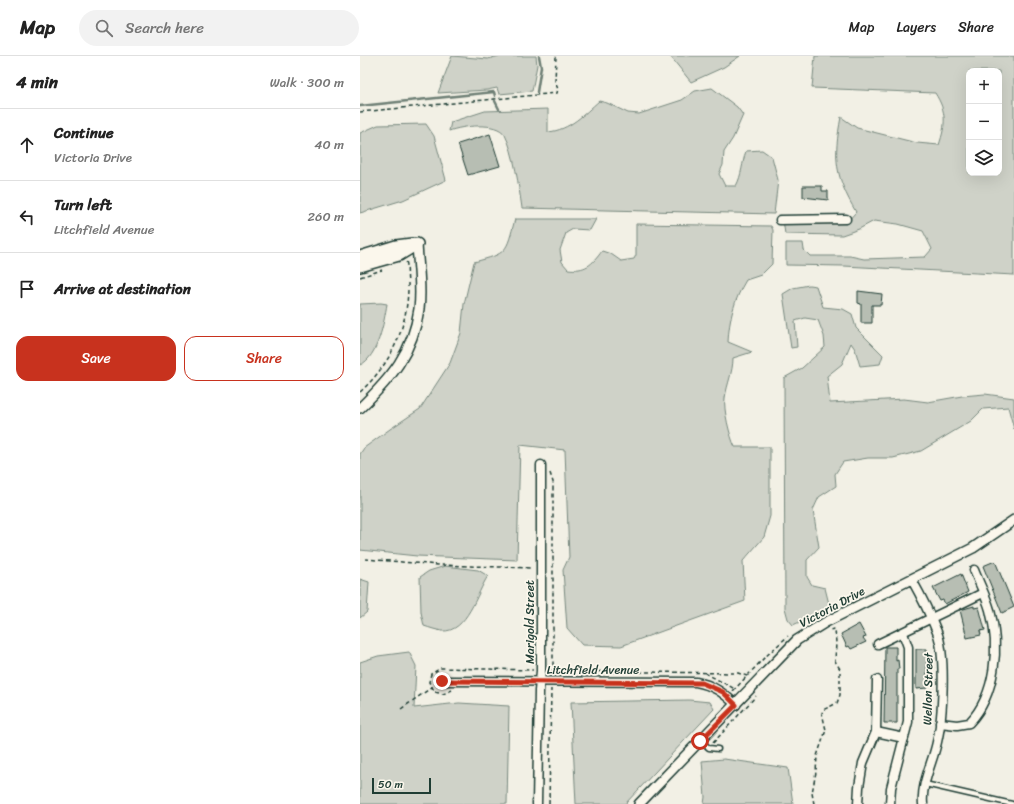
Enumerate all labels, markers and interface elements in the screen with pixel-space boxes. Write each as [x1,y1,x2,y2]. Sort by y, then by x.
search box [79,10,359,46]
text: Map [20,11,55,44]
text: Search here [125,15,204,41]
text: Map [849,15,874,40]
text: Layers [896,15,936,40]
text: Share [958,15,994,40]
icon: search [93,17,115,39]
text: 4 min [16,67,58,97]
map controls [966,68,1002,176]
button: + [966,68,1002,104]
text: Walk · 300 m [270,71,344,94]
button: − [966,104,1002,140]
text: Continue [54,120,114,146]
text: 40 m [314,133,344,156]
icon: ahead [16,134,38,156]
button: layers [966,140,1002,176]
text: Victoria Drive [54,146,132,169]
text: Turn left [54,192,112,218]
text: 260 m [308,205,344,228]
icon: left [16,206,38,228]
text: Litchfield Avenue [54,218,154,241]
text: Arrive at destination [54,276,191,302]
icon: arrive [16,278,38,300]
button: Save [16,336,176,381]
button: Share [184,336,344,381]
street label: Marigold Street [519,580,541,664]
street label: Victoria Drive [795,580,869,634]
street label: Wellon Street [916,651,940,725]
street label: Litchfield Avenue [547,659,639,681]
route end [433,672,451,690]
route start [691,732,709,750]
text: 50 m [378,775,403,794]
scale bar [372,776,431,795]

